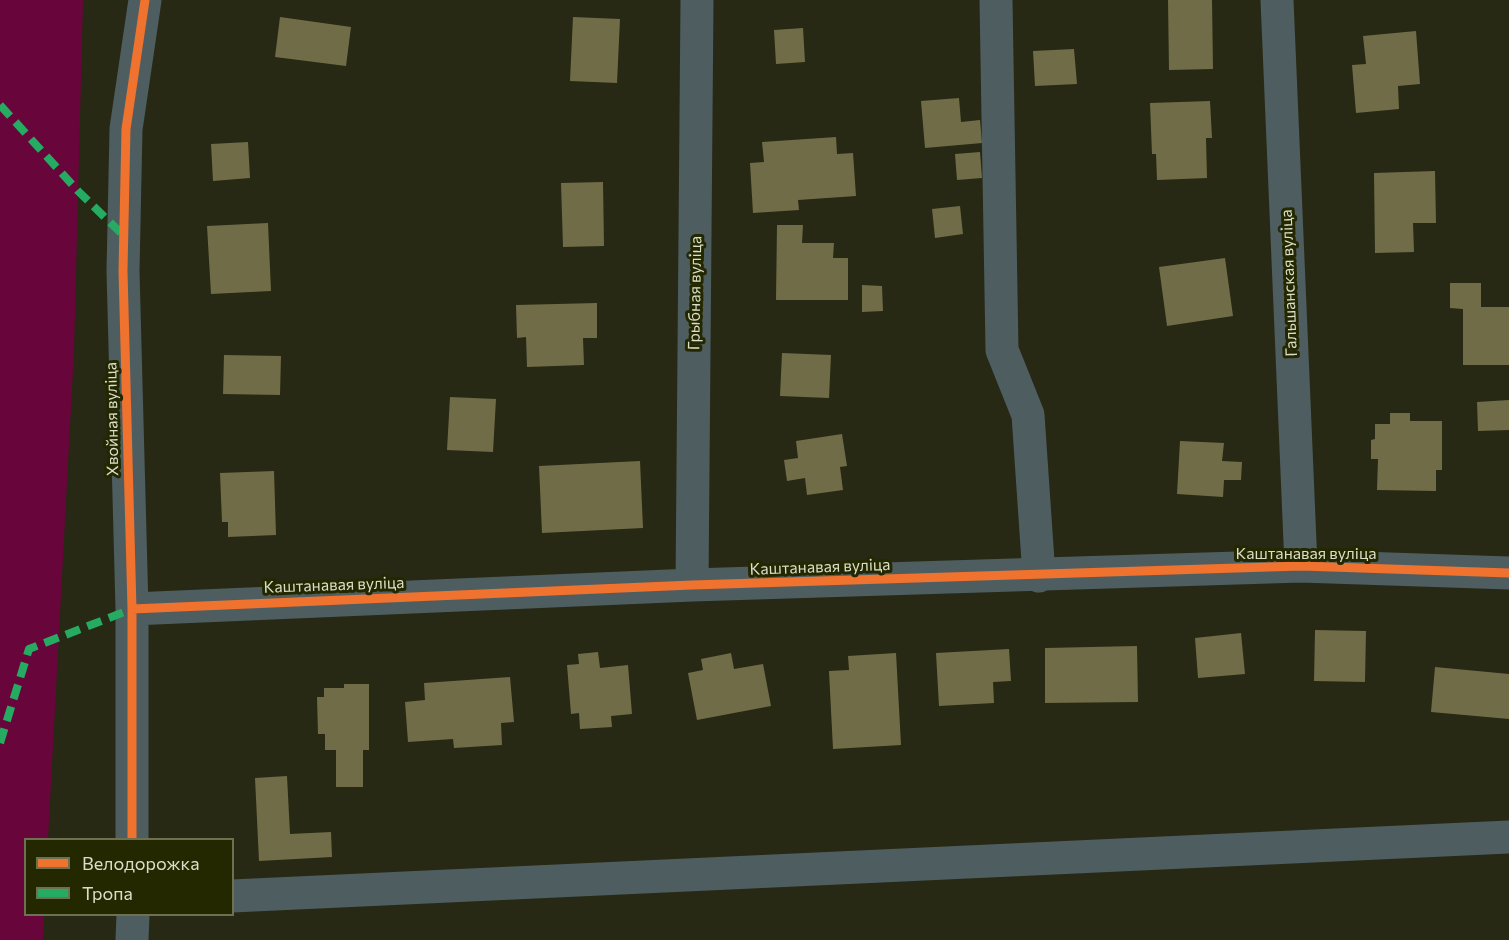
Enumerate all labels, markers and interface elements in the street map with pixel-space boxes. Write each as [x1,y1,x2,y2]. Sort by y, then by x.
street label: Гальшанская вуліца [1277,209,1301,357]
street label: Грыбная вуліца [684,236,706,350]
street label: Хвойная вуліца [101,362,123,476]
street label: Каштанавая вуліца [1236,544,1376,564]
street label: Каштанавая вуліца [749,555,891,579]
street label: Каштанавая вуліца [263,573,405,597]
legend [24,838,234,916]
text: Велодорожка [82,852,200,874]
text: Тропа [82,882,133,904]

